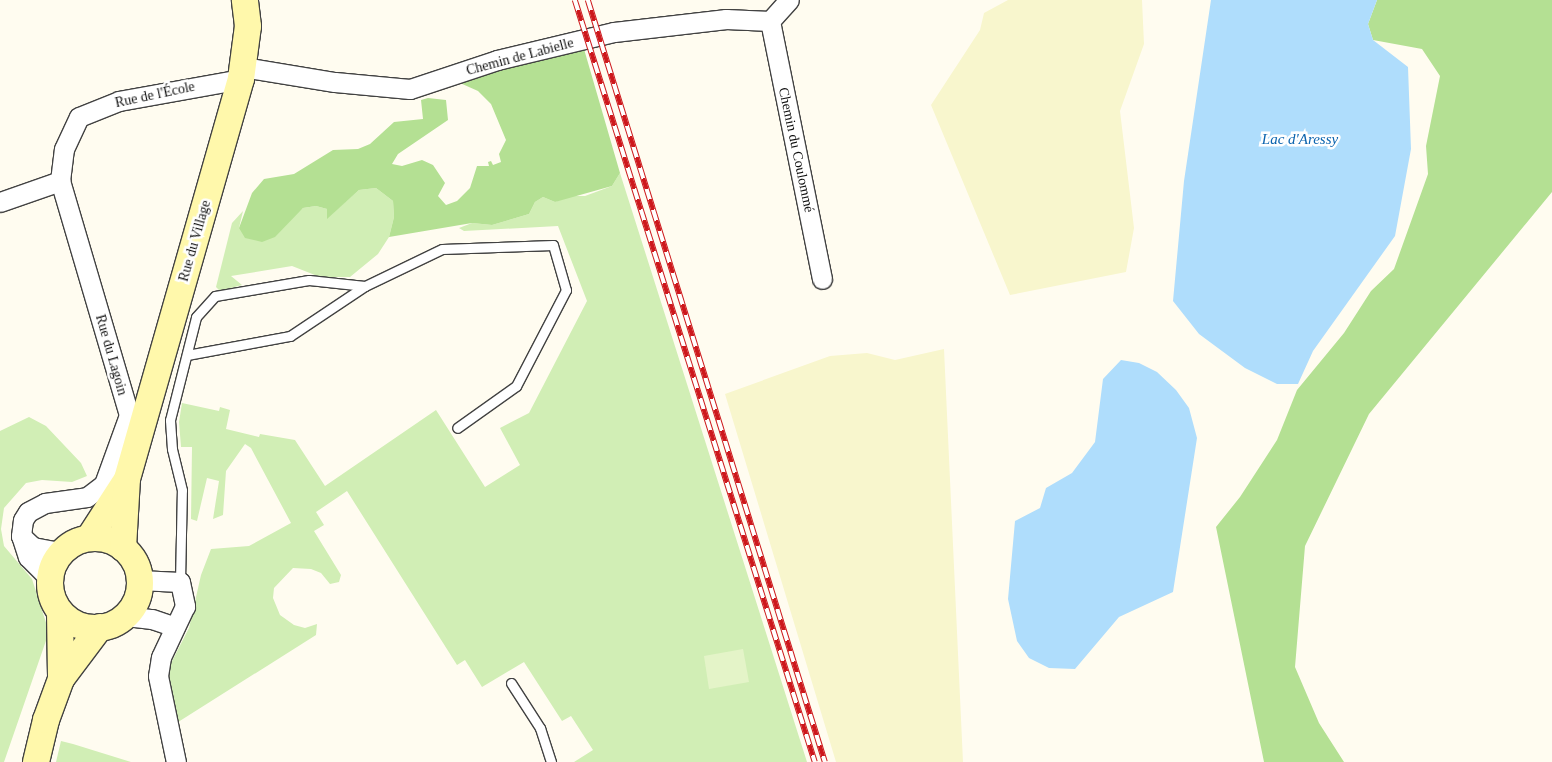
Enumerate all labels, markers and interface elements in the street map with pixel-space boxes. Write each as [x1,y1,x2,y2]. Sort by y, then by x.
street label: Chemin de Labielle [465,35,575,79]
street label: Rue de l'École [114,78,196,112]
street label: Chemin du Coulommé [775,86,817,214]
water label: Lac d'Aressy [1262,131,1338,149]
street label: Rue du Village [175,198,215,284]
street label: Rue du Lagoin [91,313,131,397]

